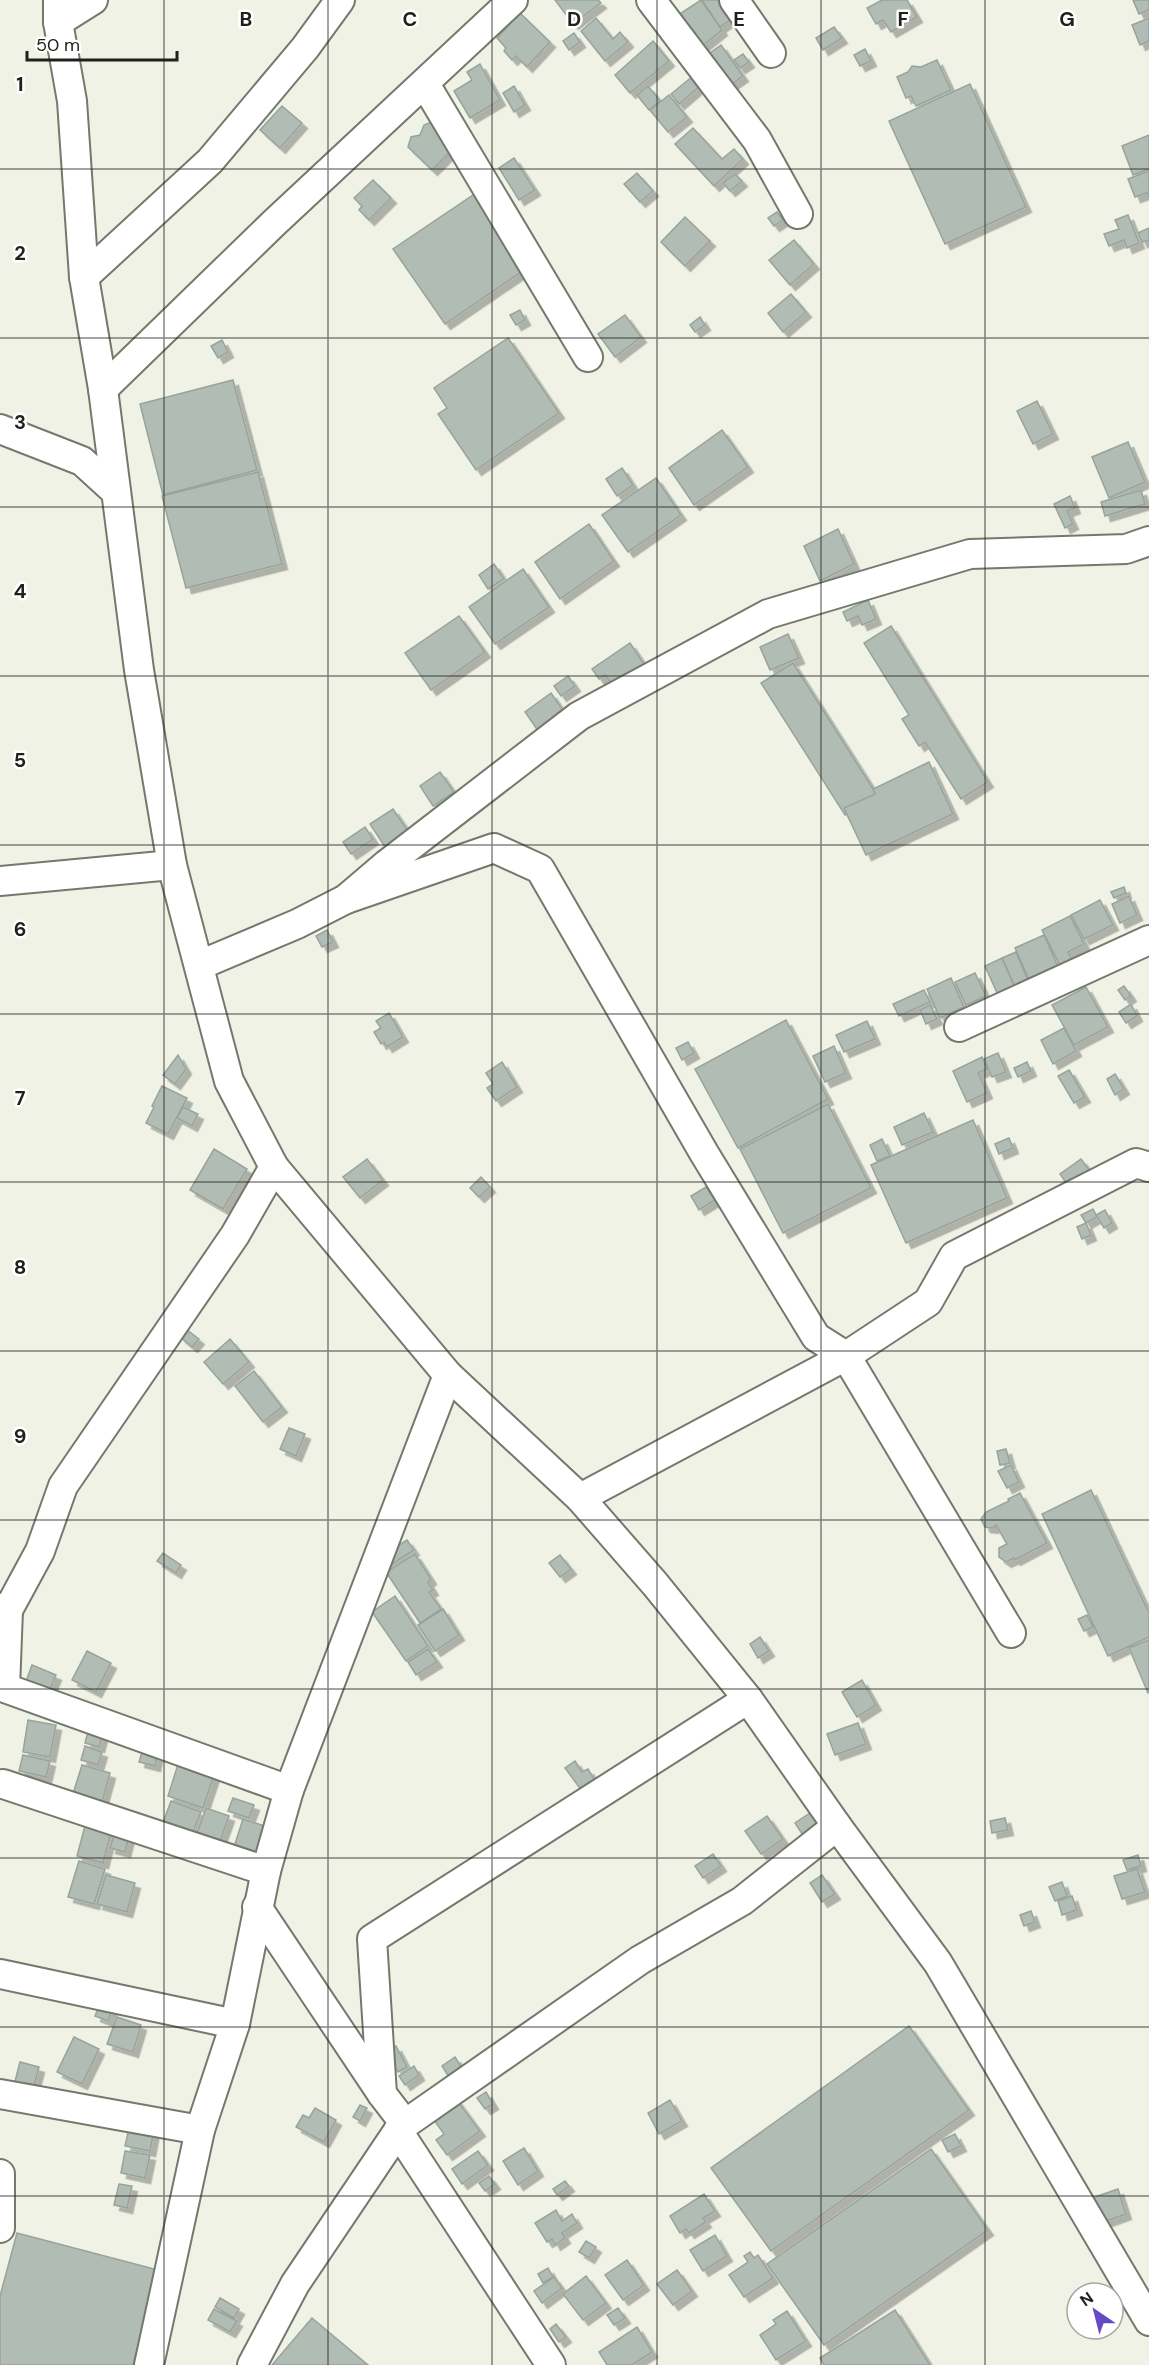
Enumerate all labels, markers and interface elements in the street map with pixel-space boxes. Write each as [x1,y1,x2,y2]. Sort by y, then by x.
text: B [240,6,252,32]
text: C [403,6,417,32]
text: D [567,6,581,32]
text: E [733,6,745,32]
text: F [897,6,909,32]
text: G [1059,6,1075,32]
scale bar [27,24,177,62]
text: 50 m [36,33,80,57]
text: 1 [16,71,24,97]
text: 2 [14,240,26,266]
text: 3 [14,409,26,435]
text: 4 [14,578,27,604]
text: 5 [14,747,26,773]
text: 6 [14,916,26,942]
text: 7 [15,1085,26,1111]
text: 8 [14,1254,26,1280]
text: 9 [14,1423,26,1449]
north arrow [1065,2281,1125,2341]
text: N [1076,2287,1097,2311]

